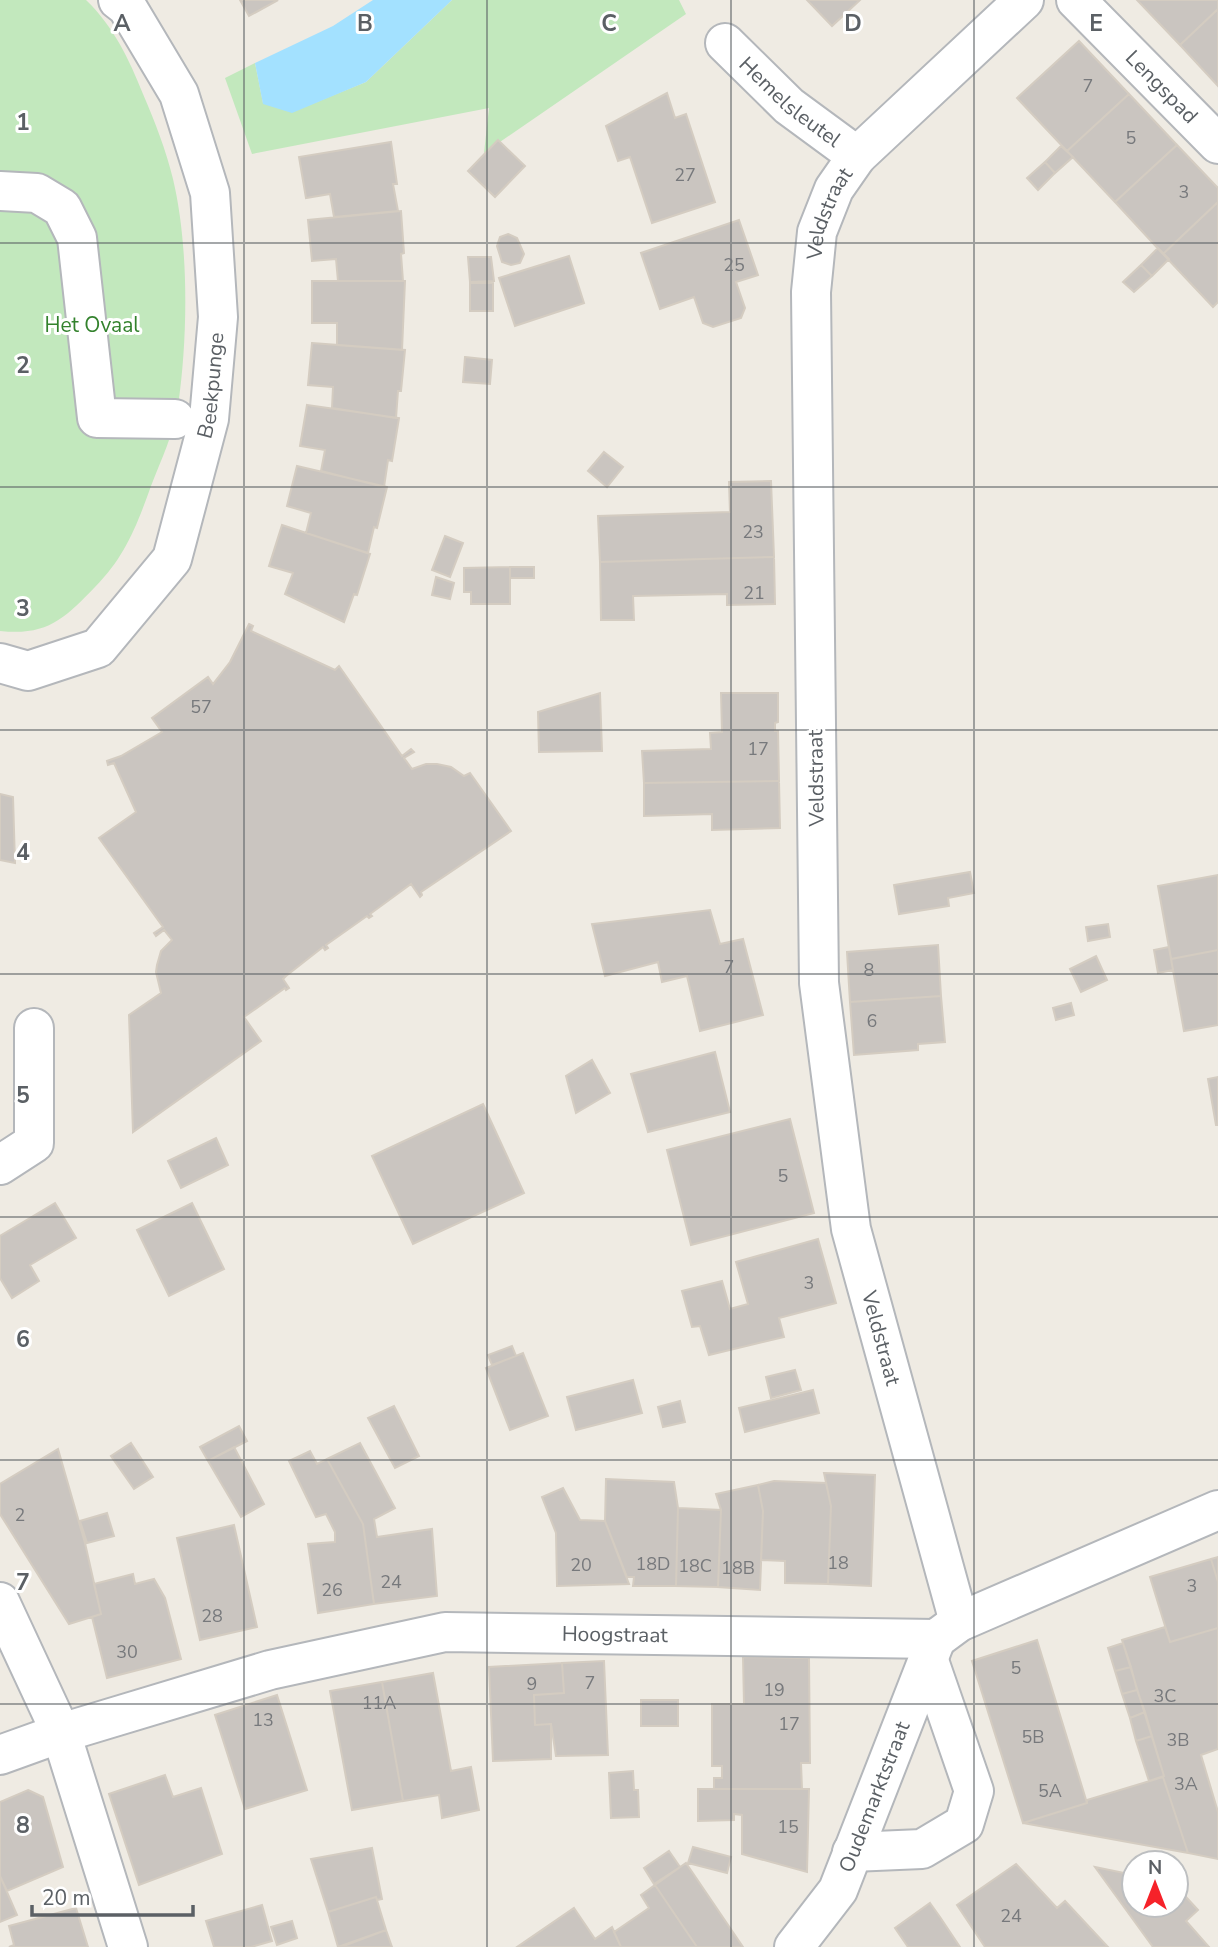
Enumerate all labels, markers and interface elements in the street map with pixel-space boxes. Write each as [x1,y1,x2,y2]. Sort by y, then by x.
text: A [113,8,131,39]
text: B [357,8,373,39]
text: C [601,8,617,39]
text: D [844,8,862,39]
text: E [1089,8,1103,39]
street label: Lengspad [1119,44,1204,130]
street label: Hemelsleutel [733,50,847,154]
house number: 7 [1083,74,1093,98]
text: 1 [16,107,30,138]
house number: 5 [1126,126,1136,150]
street label: Veldstraat [800,161,859,262]
house number: 27 [674,163,696,187]
house number: 3 [1179,180,1189,204]
house number: 25 [723,253,745,277]
park label: Het Ovaal [44,311,140,339]
street label: Beekpunge [190,331,231,442]
text: 2 [16,350,30,381]
house number: 23 [742,520,764,544]
house number: 21 [743,581,765,605]
text: 3 [16,593,30,624]
house number: 57 [190,695,212,719]
street label: Veldstraat [801,729,831,828]
house number: 17 [747,737,769,761]
text: 4 [16,837,30,868]
house number: 7 [724,955,734,979]
house number: 8 [864,958,874,982]
house number: 6 [867,1009,877,1033]
text: 5 [16,1080,30,1111]
house number: 5 [778,1164,788,1188]
house number: 3 [804,1271,814,1295]
street label: Veldstraat [855,1286,907,1389]
text: 6 [16,1324,30,1355]
house number: 2 [15,1503,25,1527]
house number: 18 [827,1551,849,1575]
house number: 18D [636,1552,670,1576]
house number: 20 [570,1553,592,1577]
house number: 18C [678,1554,712,1578]
house number: 18B [721,1556,755,1580]
text: 7 [16,1567,30,1598]
house number: 24 [380,1570,402,1594]
house number: 3 [1187,1574,1197,1598]
house number: 26 [321,1578,343,1602]
house number: 28 [201,1604,223,1628]
street label: Hoogstraat [562,1620,669,1649]
house number: 30 [116,1640,138,1664]
house number: 5 [1011,1656,1021,1680]
house number: 7 [585,1671,595,1695]
house number: 9 [527,1672,537,1696]
house number: 19 [763,1678,785,1702]
house number: 3C [1154,1684,1176,1708]
house number: 11A [362,1691,396,1715]
house number: 13 [252,1708,274,1732]
house number: 17 [778,1712,800,1736]
street label: Oudemarktstraat [832,1717,917,1876]
house number: 5B [1022,1725,1044,1749]
house number: 3B [1167,1728,1189,1752]
house number: 3A [1174,1772,1198,1796]
house number: 5A [1038,1779,1062,1803]
text: 8 [16,1810,30,1841]
house number: 15 [777,1815,799,1839]
north arrow [1120,1849,1190,1919]
text: N [1148,1855,1162,1881]
scale bar [32,1874,192,1918]
text: 20 m [42,1884,91,1912]
house number: 24 [1000,1904,1022,1928]

